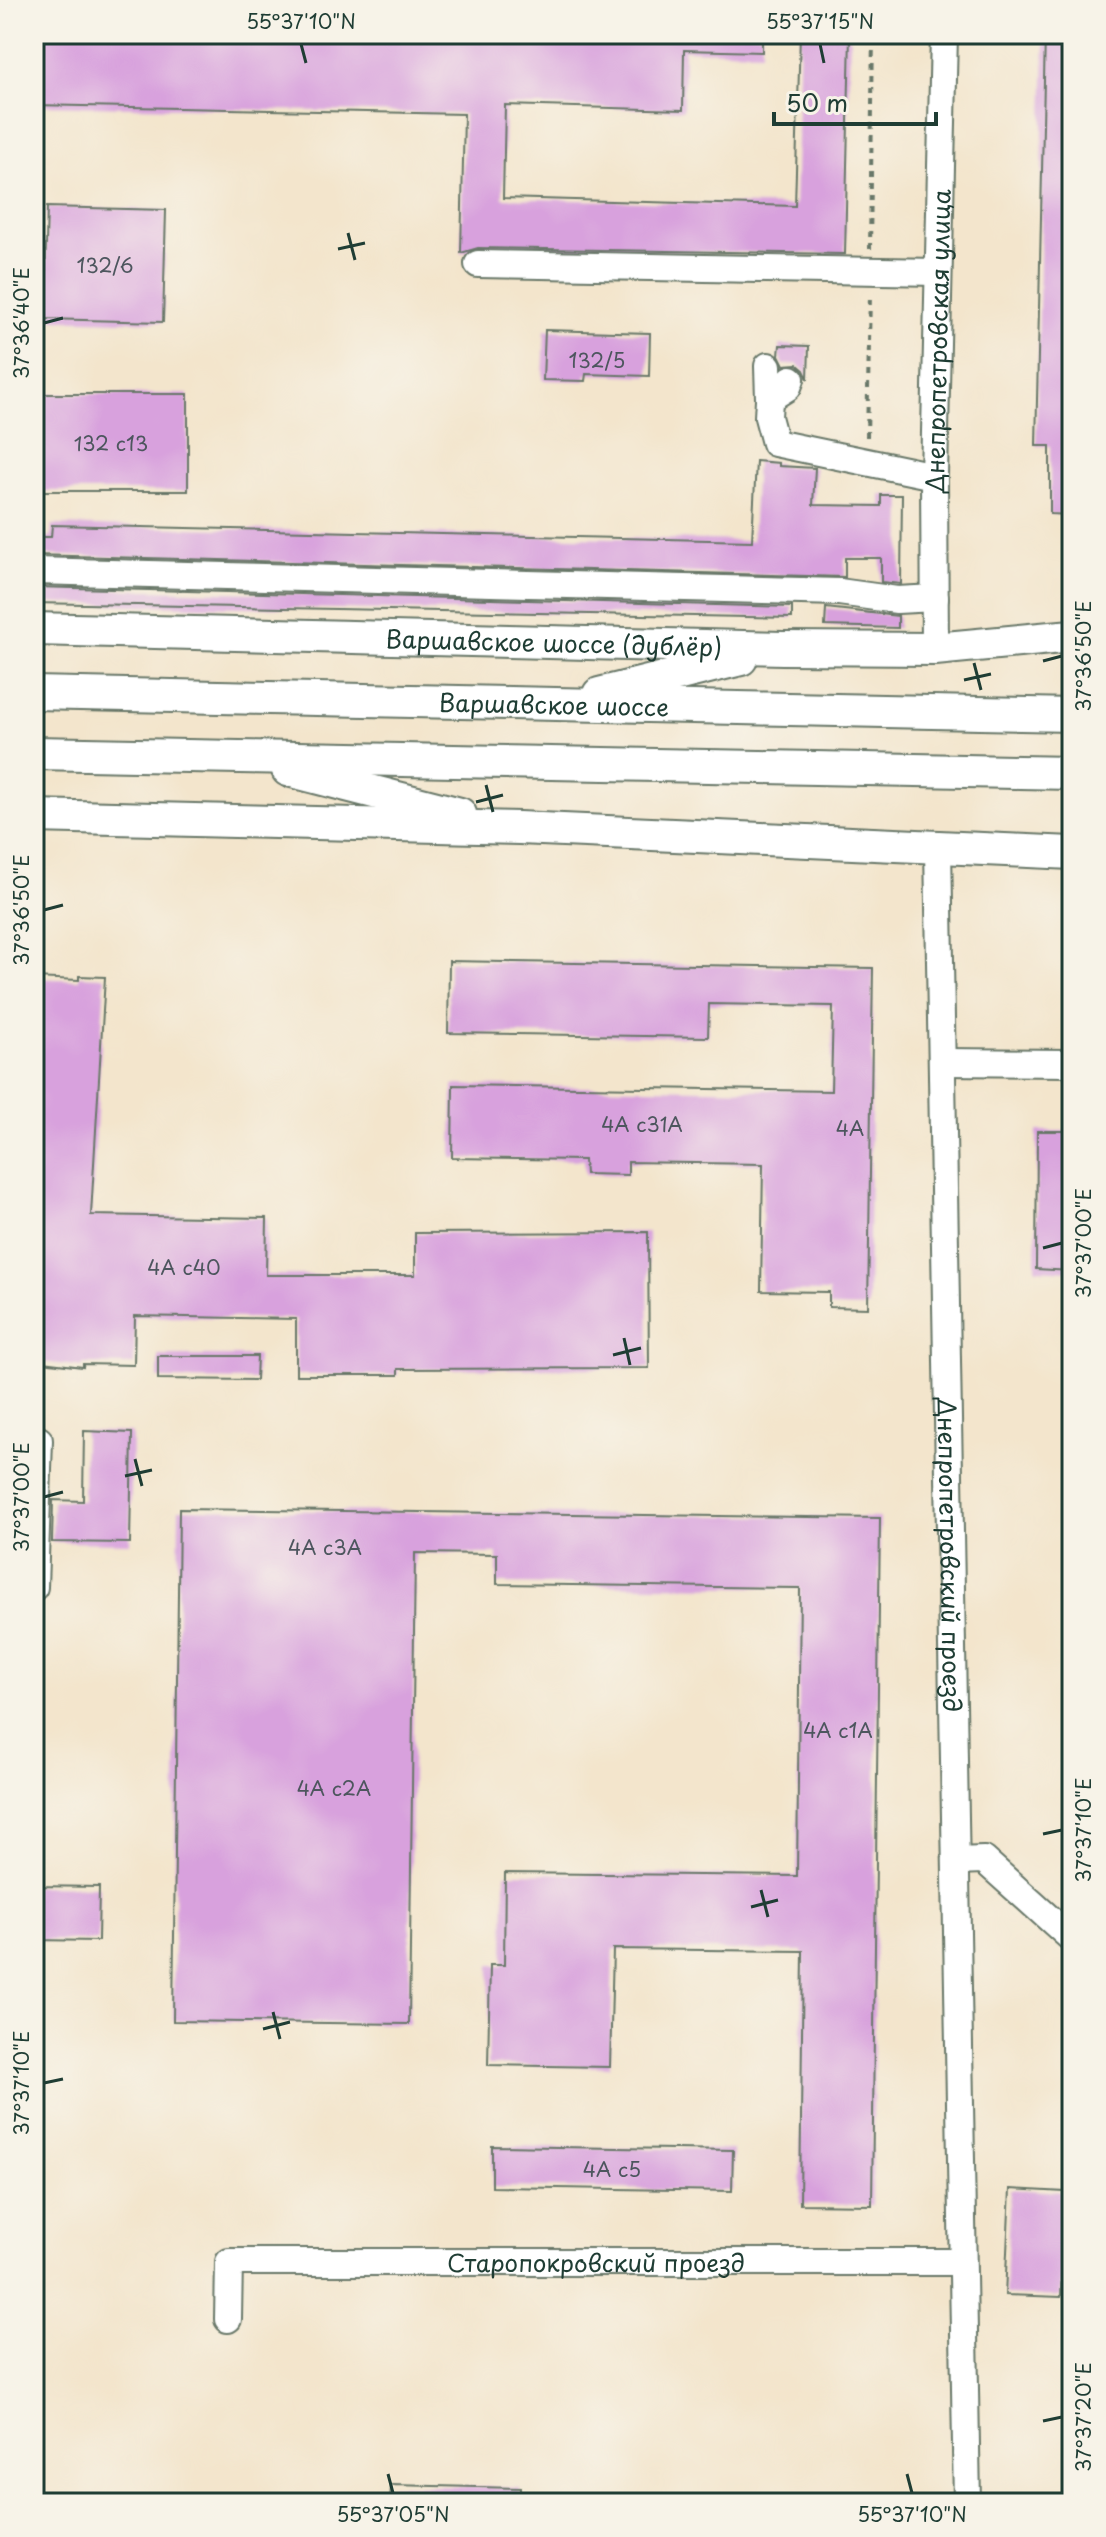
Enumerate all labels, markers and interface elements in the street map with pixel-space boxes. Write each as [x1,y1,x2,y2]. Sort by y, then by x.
text: 55°37'10"N [246,6,356,36]
text: 55°37'15"N [766,6,874,36]
scale bar [774,76,936,126]
text: 50 m [786,84,848,120]
street label: Днепропетровская улица [916,189,958,494]
house number: 132/6 [76,250,134,280]
text: 37°36'40"E [6,267,36,379]
house number: 132/5 [569,345,625,375]
house number: 132 с13 [74,428,148,458]
text: 37°36'50"E [1068,600,1098,712]
street label: Варшавское шоссе (дублёр) [385,620,723,664]
street label: Варшавское шоссе [438,684,669,724]
text: 37°36'50"E [6,854,36,966]
house number: 4А с31А [601,1109,683,1139]
house number: 4А [836,1113,864,1143]
text: 37°37'00"E [1068,1188,1098,1298]
house number: 4А с40 [147,1252,221,1282]
street label: Днепропетровский проезд [930,1396,971,1712]
text: 37°37'00"E [6,1442,36,1552]
house number: 4А с3А [288,1532,362,1562]
house number: 4А с1А [803,1715,873,1745]
house number: 4А с2А [297,1773,371,1803]
text: 37°37'10"E [1068,1778,1098,1882]
text: 37°37'10"E [6,2031,36,2135]
house number: 4А с5 [583,2154,641,2184]
street label: Старопокровский проезд [447,2244,745,2280]
text: 37°37'20"E [1068,2362,1098,2472]
text: 55°37'05"N [336,2499,450,2529]
text: 55°37'10"N [857,2499,967,2529]

